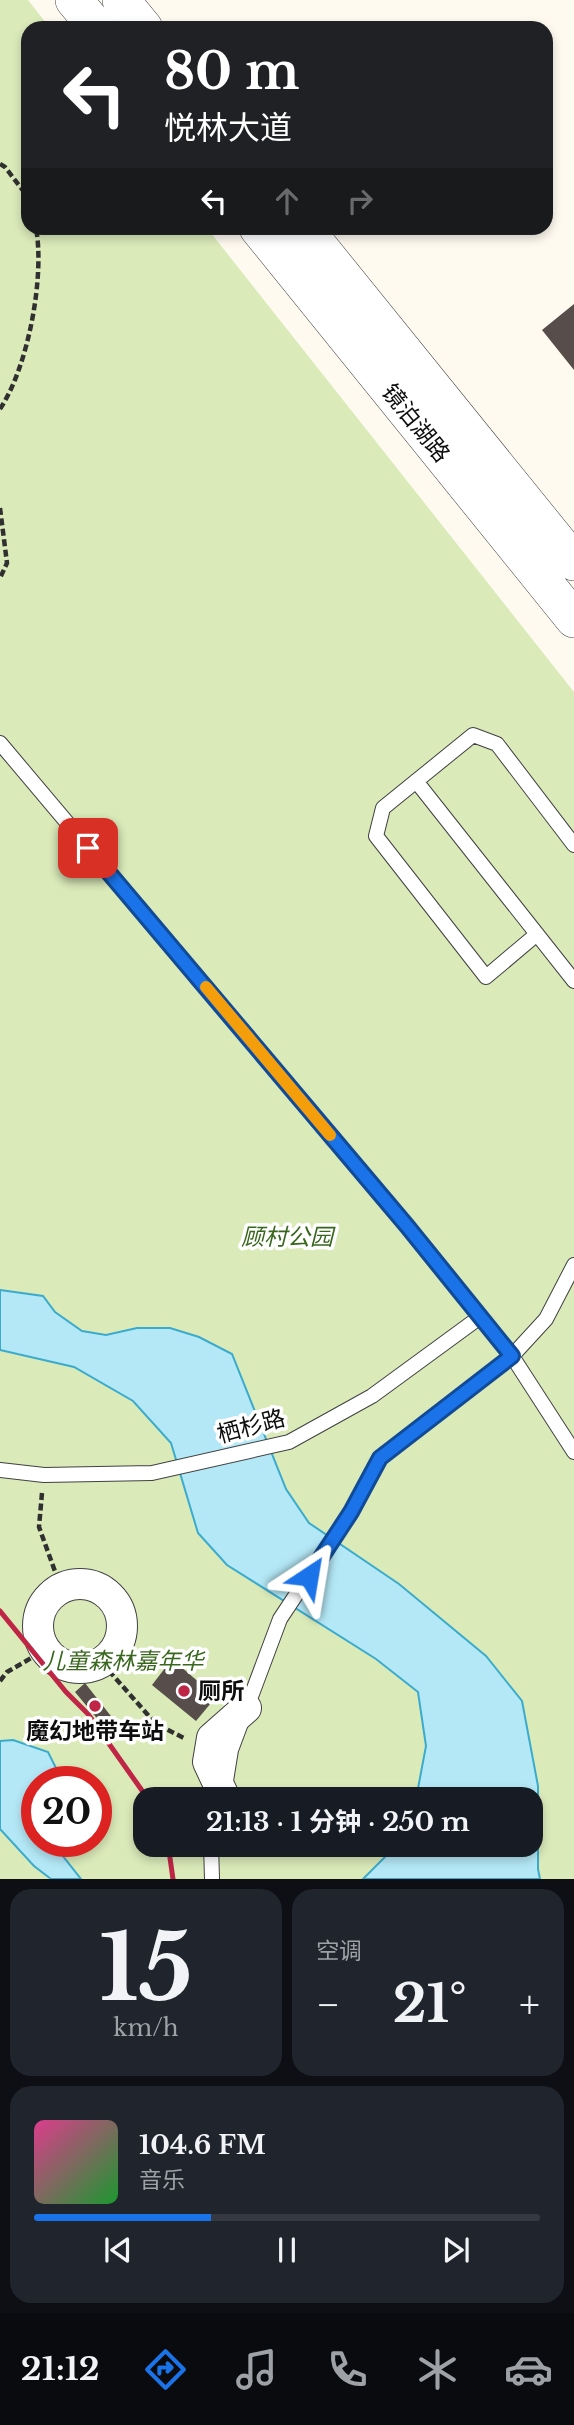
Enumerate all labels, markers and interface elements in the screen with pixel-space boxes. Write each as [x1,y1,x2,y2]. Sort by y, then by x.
text: 80 m [164,41,299,102]
icon: left [49,49,140,140]
text: 悦林大道 [164,108,292,148]
icon: left [195,182,233,220]
icon: ahead [268,182,306,220]
icon: right [341,182,379,220]
street label: 镜泊湖路 [376,378,456,468]
pin [58,818,118,878]
icon: arrive [69,829,107,867]
park label: 顾村公园 [241,1223,336,1251]
street label: 栖杉路 [214,1404,288,1448]
position arrow [272,1539,346,1613]
park label: 儿童森林嘉年华 [43,1647,207,1675]
place label: 厕所 [198,1677,244,1705]
marker: 厕所 [176,1683,192,1699]
marker: 魔幻地带车站 [87,1698,103,1714]
place label: 魔幻地带车站 [26,1717,164,1745]
speed limit sign: 20 [21,1766,112,1857]
text: 21:13 · 1 分钟 · 250 m [206,1806,470,1838]
text: 15 [99,1912,193,2025]
text: 空调 [316,1937,362,1965]
text: 21° [393,1972,467,2036]
text: − [316,1981,340,2028]
text: + [519,1981,540,2028]
text: km/h [113,2014,179,2042]
text: 104.6 FM [139,2129,266,2161]
text: 音乐 [139,2166,185,2194]
icon: previous [99,2231,137,2269]
icon: pause [268,2231,306,2269]
icon: next [437,2231,475,2269]
icon: directions [141,2345,190,2394]
icon: music [232,2345,281,2394]
icon: phone [323,2345,372,2394]
icon: climate [413,2345,462,2394]
icon: car [504,2345,553,2394]
text: 21:12 [21,2349,100,2389]

